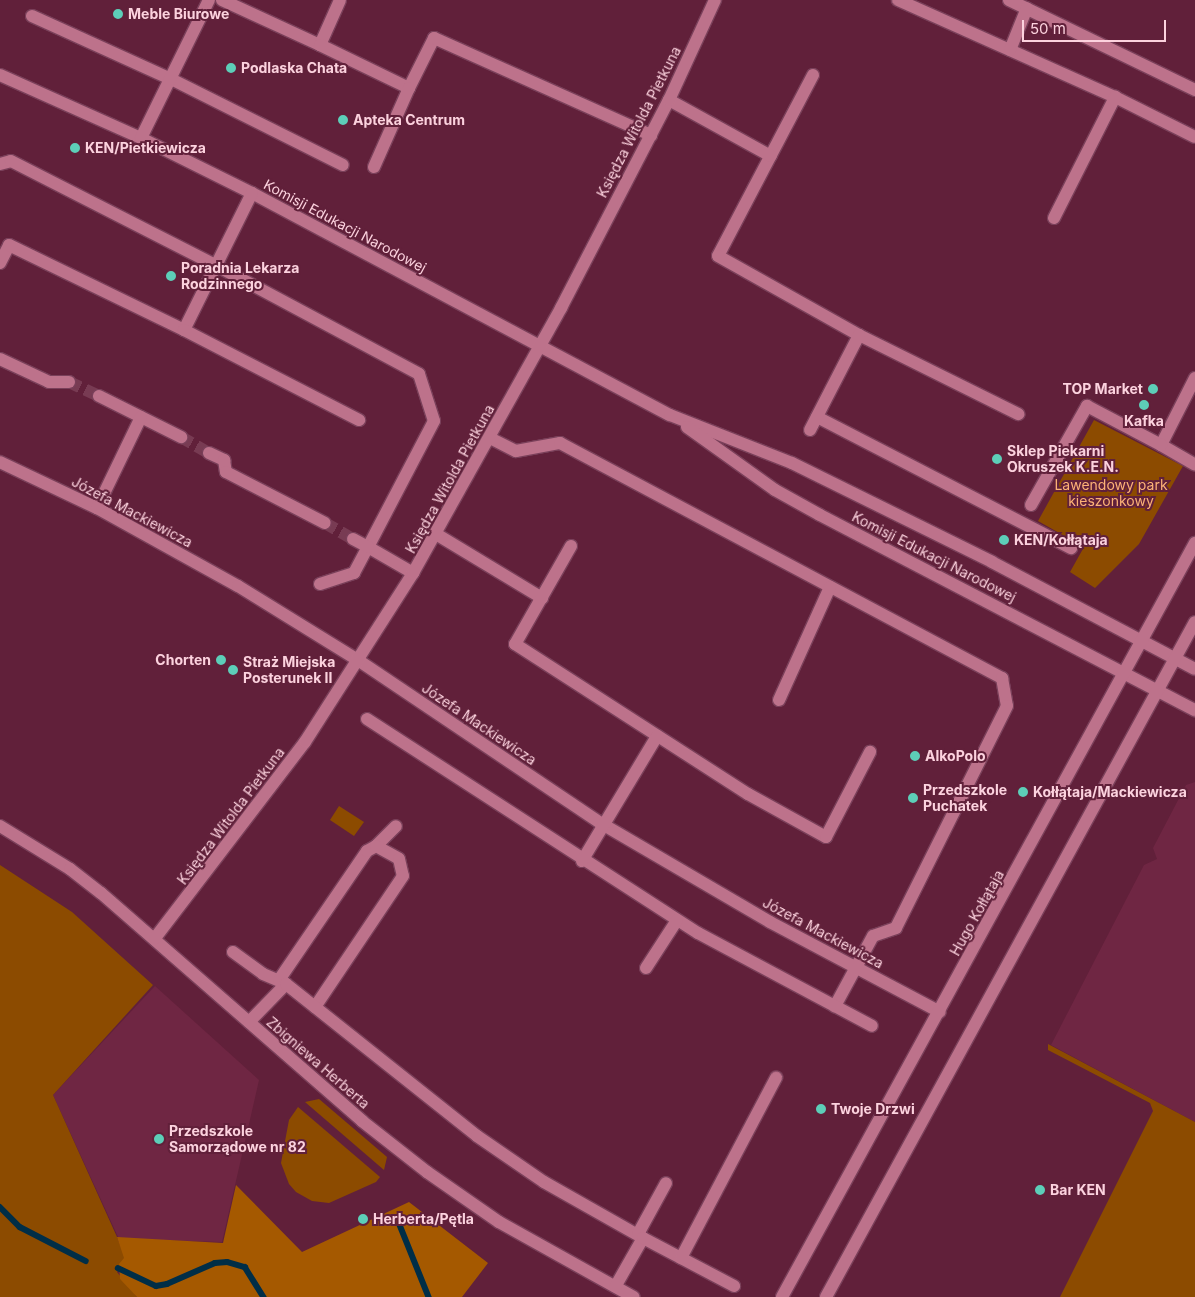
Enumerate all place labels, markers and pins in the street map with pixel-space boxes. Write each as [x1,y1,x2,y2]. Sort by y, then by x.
place label: Meble Biurowe [128,6,229,22]
marker: Meble Biurowe [112,8,124,20]
place label: Podlaska Chata [241,60,347,76]
marker: Podlaska Chata [225,62,237,74]
place label: Apteka Centrum [353,112,465,128]
marker: Apteka Centrum [337,114,349,126]
place label: KEN/Pietkiewicza [85,140,206,156]
marker: KEN/Pietkiewicza [69,142,81,154]
place label: Poradnia Lekarza Rodzinnego [181,260,299,292]
marker: Poradnia Lekarza Rodzinnego [165,270,177,282]
place label: TOP Market [1063,381,1143,397]
marker: TOP Market [1147,383,1159,395]
marker: Kafka [1138,399,1150,411]
place label: Kafka [1124,413,1164,429]
place label: Sklep Piekarni Okruszek K.E.N. [1007,443,1119,476]
marker: Sklep Piekarni Okruszek K.E.N. [991,453,1003,465]
place label: KEN/Kołłątaja [1014,532,1108,548]
marker: KEN/Kołłątaja [998,534,1010,546]
place label: Chorten [155,652,211,668]
marker: Chorten [215,654,227,666]
place label: Straż Miejska Posterunek II [243,654,335,686]
marker: Straż Miejska Posterunek II [227,664,239,676]
place label: AlkoPolo [925,748,986,764]
marker: AlkoPolo [909,750,921,762]
place label: Przedszkole Puchatek [923,782,1007,814]
place label: Kołłątaja/Mackiewicza [1033,784,1187,800]
marker: Kołłątaja/Mackiewicza [1017,786,1029,798]
marker: Przedszkole Puchatek [907,792,919,804]
place label: Twoje Drzwi [831,1101,915,1117]
marker: Twoje Drzwi [815,1103,827,1115]
place label: Przedszkole Samorządowe nr 82 [169,1123,306,1156]
marker: Przedszkole Samorządowe nr 82 [153,1133,165,1145]
place label: Bar KEN [1050,1182,1106,1198]
marker: Bar KEN [1034,1184,1046,1196]
place label: Herberta/Pętla [373,1211,474,1227]
marker: Herberta/Pętla [357,1213,369,1225]

